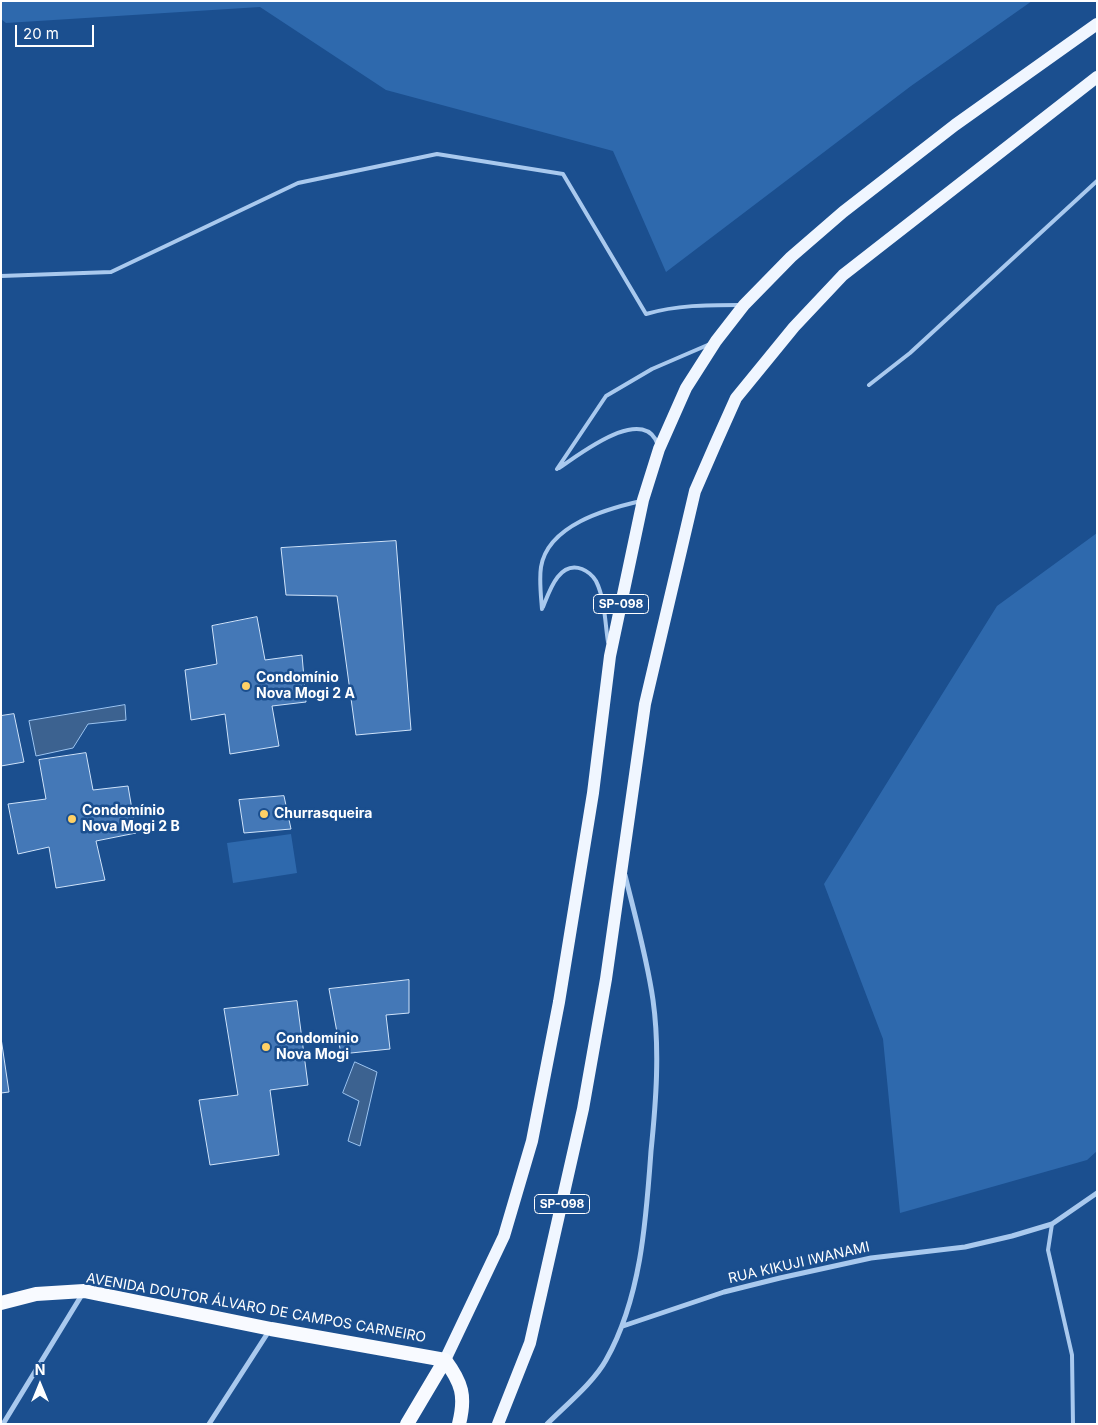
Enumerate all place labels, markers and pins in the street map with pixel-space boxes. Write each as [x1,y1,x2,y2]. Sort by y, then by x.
place label: Condomínio Nova Mogi 2 A [256,670,355,702]
marker: Condomínio Nova Mogi 2 A [240,680,252,692]
place label: Condomínio Nova Mogi 2 B [82,803,180,836]
place label: Churrasqueira [274,806,372,822]
marker: Churrasqueira [258,808,270,820]
marker: Condomínio Nova Mogi 2 B [66,813,78,825]
place label: Condomínio Nova Mogi [276,1031,359,1064]
marker: Condomínio Nova Mogi [260,1041,272,1053]

